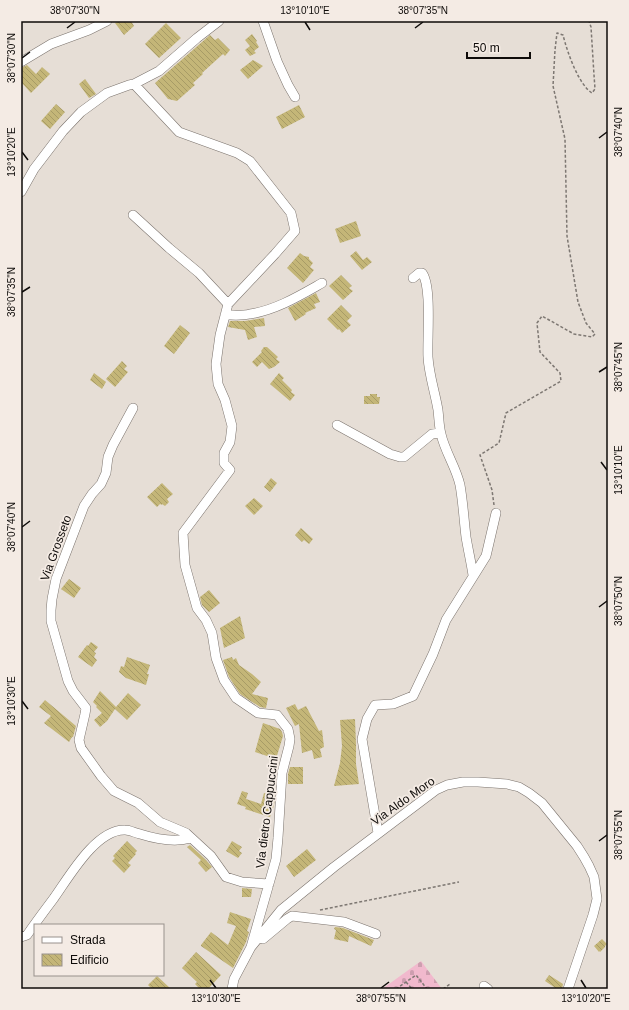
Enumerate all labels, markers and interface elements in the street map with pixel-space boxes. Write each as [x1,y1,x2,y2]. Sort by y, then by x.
text: 38°07'30"N [50,5,100,16]
text: 13°10'10"E [280,5,330,16]
text: 38°07'35"N [398,5,448,16]
text: 38°07'30"N [6,33,17,83]
scale bar [467,34,530,60]
text: 50 m [473,41,500,55]
text: 38°07'40"N [613,107,624,157]
text: 13°10'20"E [6,127,17,177]
text: 38°07'35"N [6,267,17,317]
text: 38°07'45"N [613,342,624,392]
text: 13°10'10"E [613,445,624,495]
text: 38°07'40"N [6,502,17,552]
street label: Via Grosseto [38,513,75,583]
text: 38°07'50"N [613,576,624,626]
text: 13°10'30"E [6,676,17,726]
street label: Via dietro Cappuccini [253,755,281,869]
street label: Via Aldo Moro [368,774,438,828]
text: 38°07'55"N [613,810,624,860]
legend [34,924,164,976]
text: Strada [70,933,106,947]
text: Edificio [70,953,109,967]
text: 13°10'30"E [191,993,241,1004]
text: 38°07'55"N [356,993,406,1004]
text: 13°10'20"E [561,993,611,1004]

